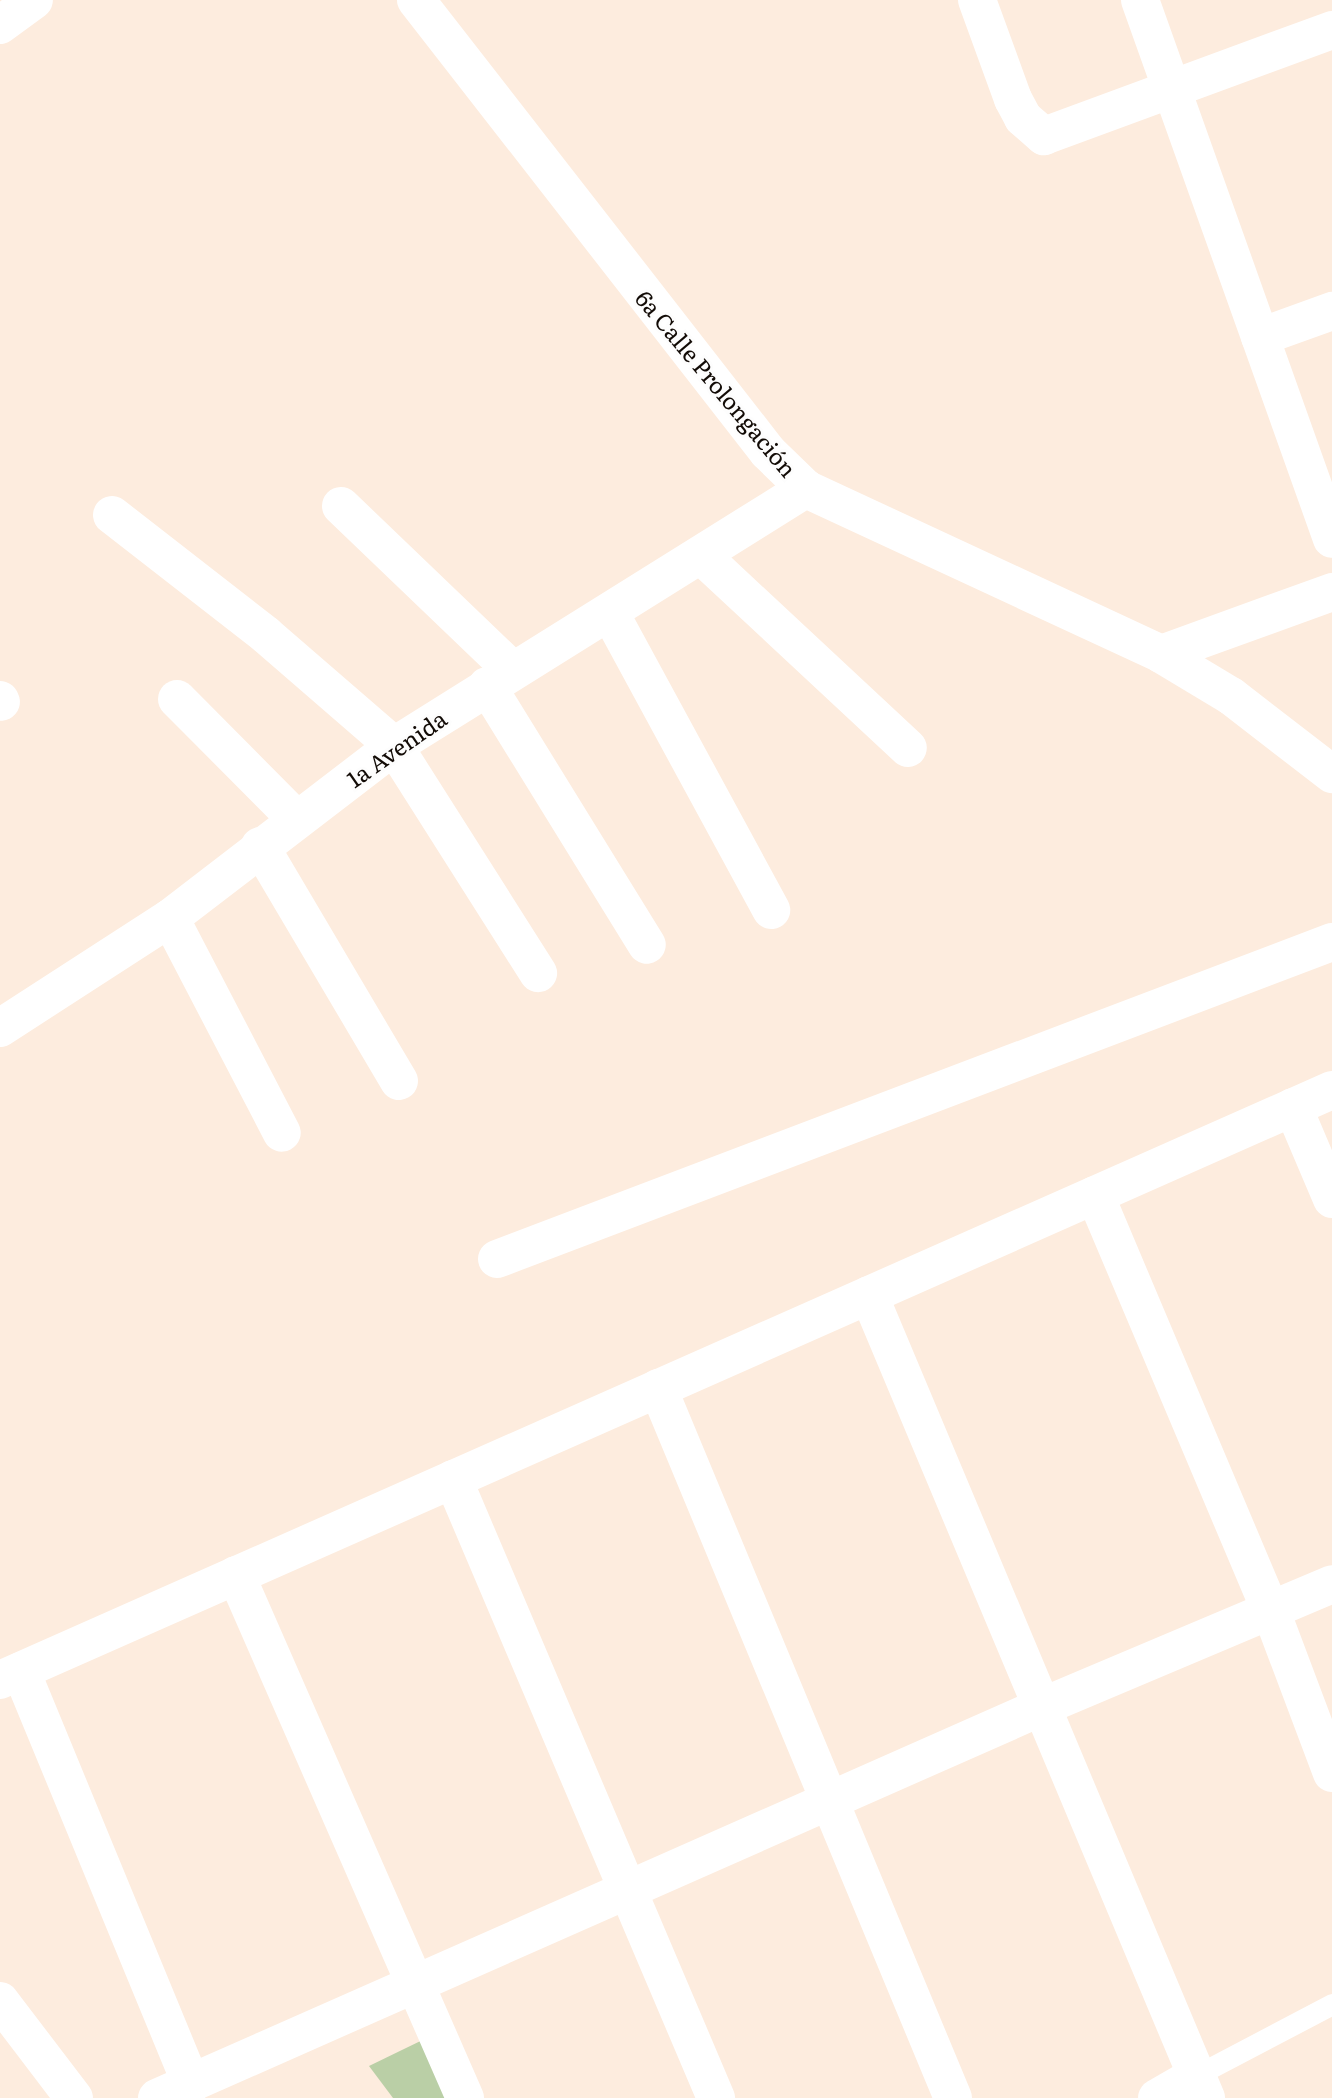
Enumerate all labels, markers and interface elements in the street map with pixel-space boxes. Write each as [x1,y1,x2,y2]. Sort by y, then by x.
street label: 6a Calle Prolongación [631,284,803,482]
street label: 1a Avenida [341,704,451,792]

